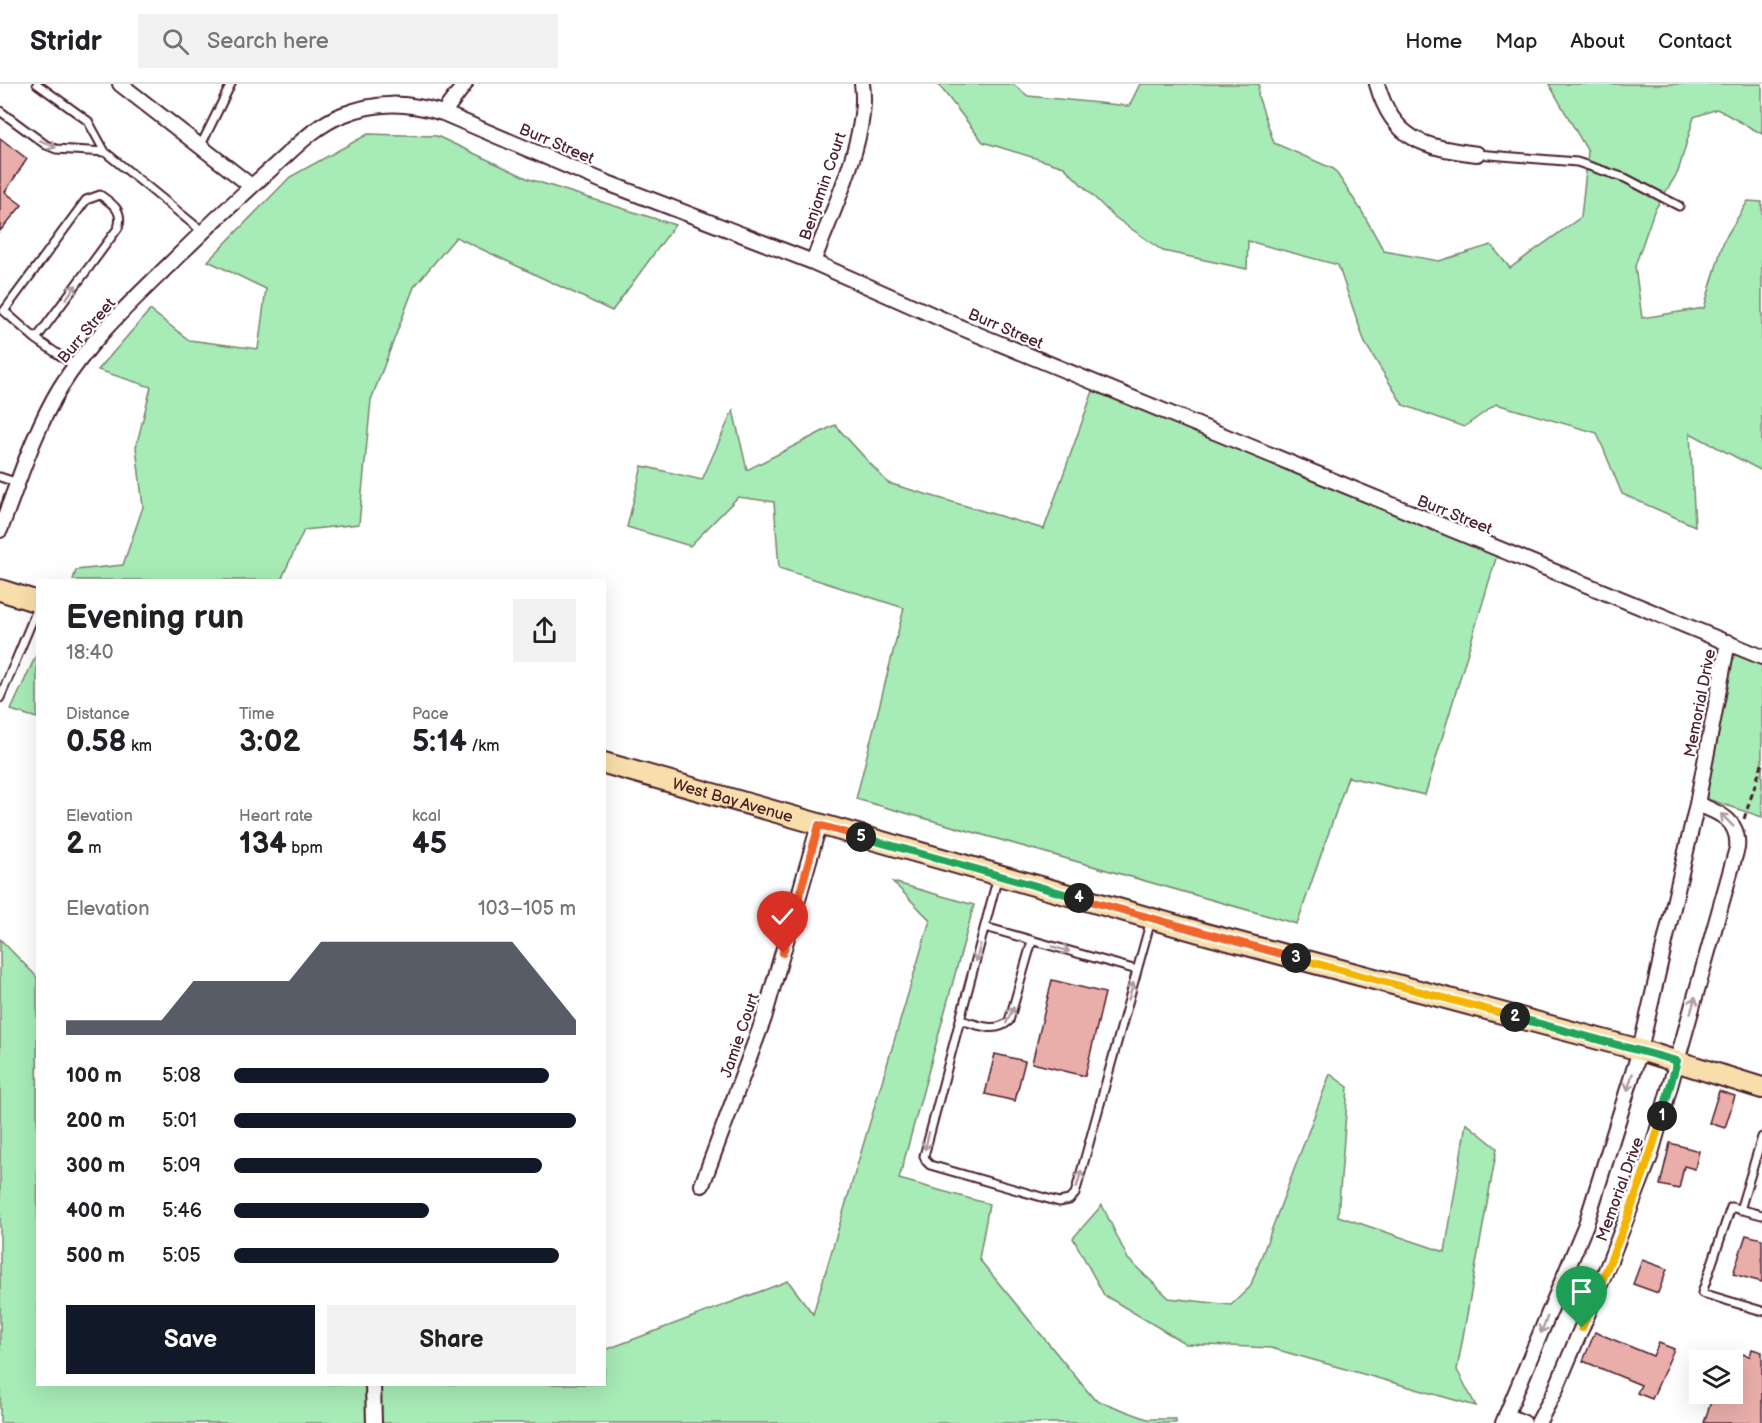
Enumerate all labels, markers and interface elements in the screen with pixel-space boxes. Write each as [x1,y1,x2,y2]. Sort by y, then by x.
search box [138,14,558,68]
text: Stridr [30,25,102,58]
icon: search [159,25,192,58]
text: Search here [207,28,329,55]
text: Home [1405,29,1462,54]
text: Map [1495,29,1537,54]
text: About [1570,29,1625,54]
text: Contact [1658,29,1732,54]
street label: Burr Street [516,120,597,169]
street label: Benjamin Court [796,130,851,243]
one-way arrow [38,139,56,151]
one-way arrow [64,285,77,301]
street label: Burr Street [54,294,120,367]
street label: Burr Street [965,305,1046,354]
street label: Burr Street [1414,492,1495,539]
text: Evening run [66,598,244,638]
button: share [513,599,576,662]
text: 18:40 [66,641,113,665]
street label: Memorial Drive [1681,647,1720,759]
text: Distance [66,705,130,724]
text: Time [239,705,274,724]
text: Pace [412,705,448,724]
text: 0.58 [66,724,127,760]
text: 3:02 [239,724,300,760]
text: 5:14 [412,724,467,760]
text: km [127,737,152,756]
text: /km [467,737,499,756]
street label: West Bay Avenue [670,775,796,827]
text: Elevation [66,807,133,826]
text: Heart rate [239,807,313,826]
text: kcal [412,807,441,826]
one-way arrow [1720,813,1735,828]
pin: 5 [846,822,876,852]
text: 2 [66,826,84,862]
text: 134 [239,826,287,862]
text: 45 [412,826,447,862]
text: 5 [856,827,866,846]
text: m [84,839,102,858]
text: bpm [287,839,323,858]
pin: 4 [1064,883,1094,913]
text: 4 [1074,888,1084,907]
pin [757,891,808,953]
text: Elevation [66,897,149,921]
text: 103–105 m [478,897,576,921]
icon: check [766,900,799,933]
one-way arrow [972,943,983,962]
pin: 3 [1281,943,1311,973]
one-way arrow [1051,944,1070,955]
text: 3 [1291,948,1301,967]
one-way arrow [1126,982,1138,1001]
street label: Jamie Court [717,991,764,1080]
one-way arrow [1688,996,1699,1015]
pin: 2 [1500,1002,1530,1032]
one-way arrow [1005,1006,1016,1024]
text: 2 [1510,1007,1520,1026]
text: 100 m [66,1064,122,1088]
text: 5:08 [162,1064,201,1088]
one-way arrow [1624,1072,1635,1091]
pin: 1 [1647,1101,1677,1131]
text: 1 [1659,1106,1665,1125]
text: 200 m [66,1109,125,1133]
text: 5:01 [162,1109,197,1133]
one-way arrow [920,1131,932,1150]
street label: Memorial Drive [1593,1134,1648,1244]
text: 300 m [66,1154,125,1178]
text: 5:09 [162,1154,201,1178]
one-way arrow [1074,1170,1085,1189]
text: 400 m [66,1199,125,1223]
text: 5:46 [162,1199,202,1223]
text: 500 m [66,1244,125,1268]
text: 5:05 [162,1244,201,1268]
pin [1556,1266,1607,1328]
icon: arrive [1565,1275,1598,1308]
button: Save [66,1305,315,1374]
button: Share [327,1305,576,1374]
one-way arrow [1538,1315,1549,1334]
map controls [1689,1350,1743,1404]
button: layers [1689,1350,1743,1404]

